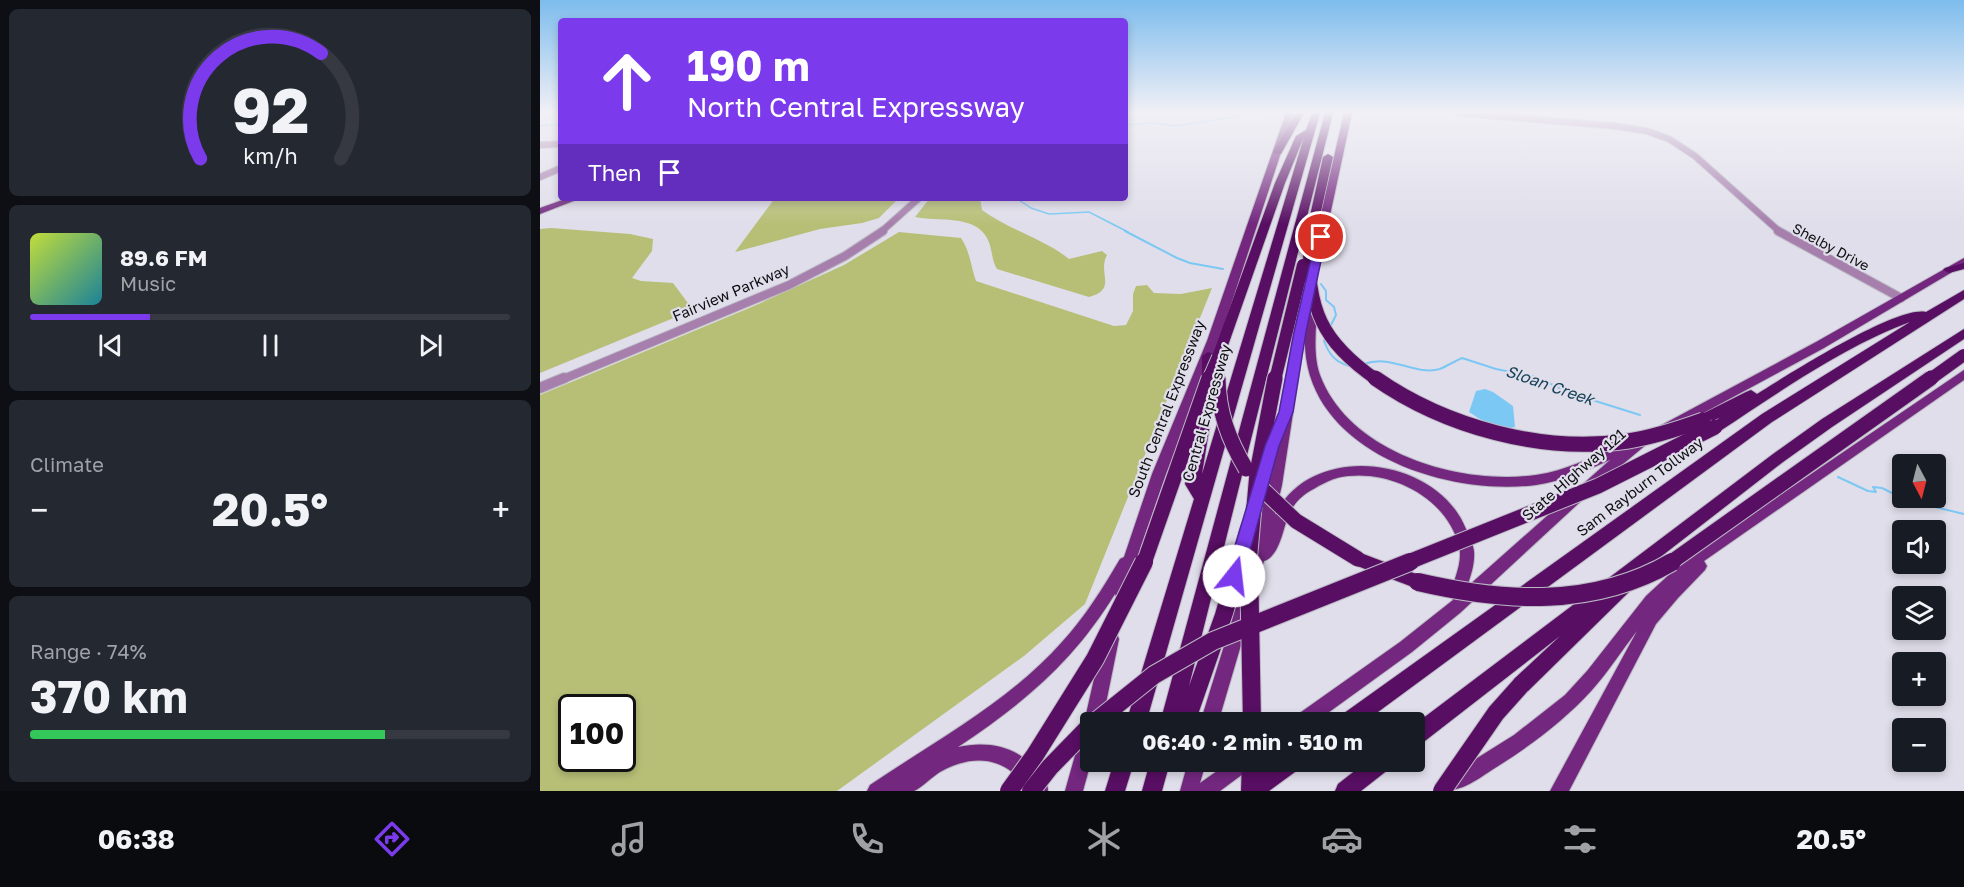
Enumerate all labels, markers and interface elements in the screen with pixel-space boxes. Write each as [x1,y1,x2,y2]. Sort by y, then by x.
text: 190 m [687,40,810,90]
icon: ahead [588,42,666,120]
text: 92 [231,72,309,147]
text: North Central Expressway [687,91,1025,123]
text: km/h [243,144,297,170]
icon: arrive [653,156,686,189]
text: Then [588,159,641,186]
pin [1295,211,1346,262]
street label: Shelby Drive [1790,219,1873,274]
icon: arrive [1304,220,1337,253]
text: 89.6 FM [120,244,207,271]
street label: Fairview Parkway [669,259,792,325]
text: Music [120,271,176,295]
street label: South Central Expressway [1125,318,1209,500]
icon: previous [94,329,127,362]
icon: pause [254,329,287,362]
icon: next [414,329,447,362]
street label: Central Expressway [1179,342,1235,484]
water label: Sloan Creek [1503,361,1599,410]
street label: State Highway 121 [1518,424,1629,524]
street label: Sam Rayburn Tollway [1573,432,1707,540]
text: Climate [30,452,104,476]
north arrow [1892,454,1946,508]
map controls [1892,454,1946,772]
text: 20.5° [212,482,328,536]
text: − [30,490,48,529]
text: + [492,490,510,529]
button: sound [1892,520,1946,574]
position arrow [1202,544,1266,608]
button: layers [1892,586,1946,640]
text: Range · 74% [30,639,147,663]
button: + [1892,652,1946,706]
text: 370 km [30,669,188,723]
speed limit sign: 100 [558,694,636,772]
button: − [1892,718,1946,772]
text: 06:40 · 2 min · 510 m [1142,728,1363,755]
icon: directions [371,818,413,860]
icon: music [608,818,650,860]
icon: phone [846,818,888,860]
icon: climate [1083,818,1125,860]
icon: car [1321,818,1363,860]
icon: filters [1559,818,1601,860]
text: 06:38 [98,823,175,855]
text: 20.5° [1796,823,1866,855]

